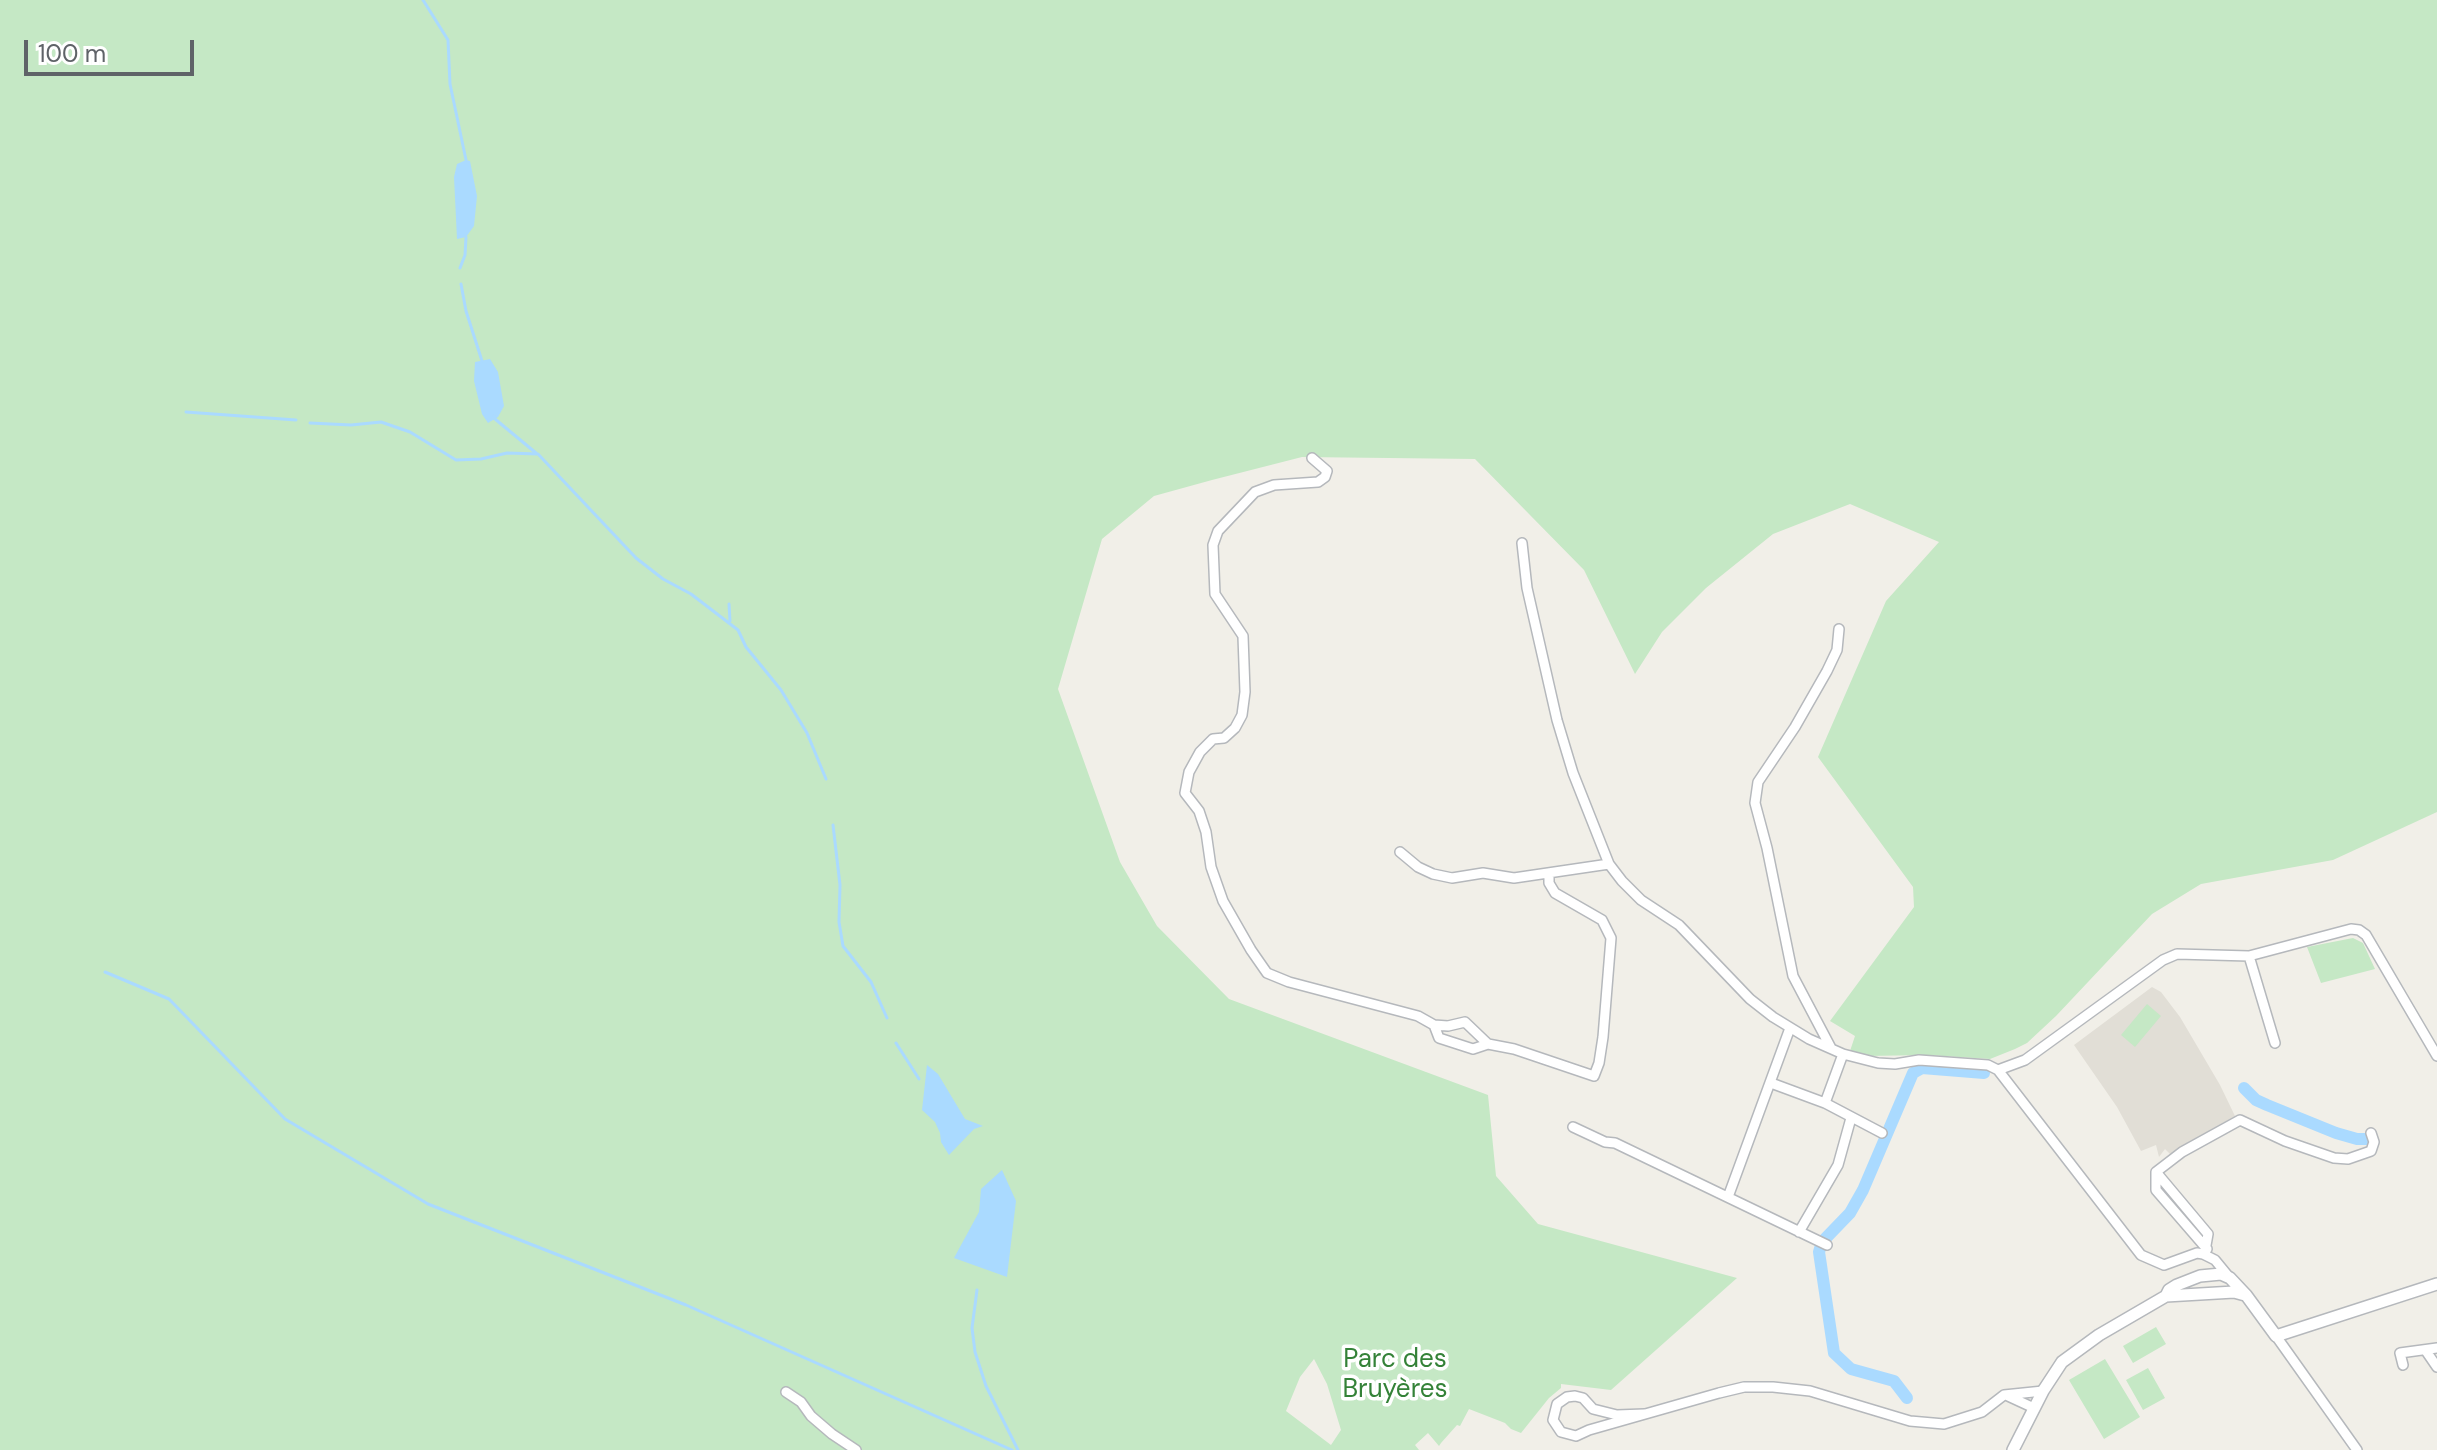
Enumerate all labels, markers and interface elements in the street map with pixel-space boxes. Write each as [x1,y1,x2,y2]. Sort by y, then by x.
scale bar [28,24,198,74]
text: 100 m [38,38,106,69]
park label: Parc des Bruyères [1342,1344,1448,1406]

